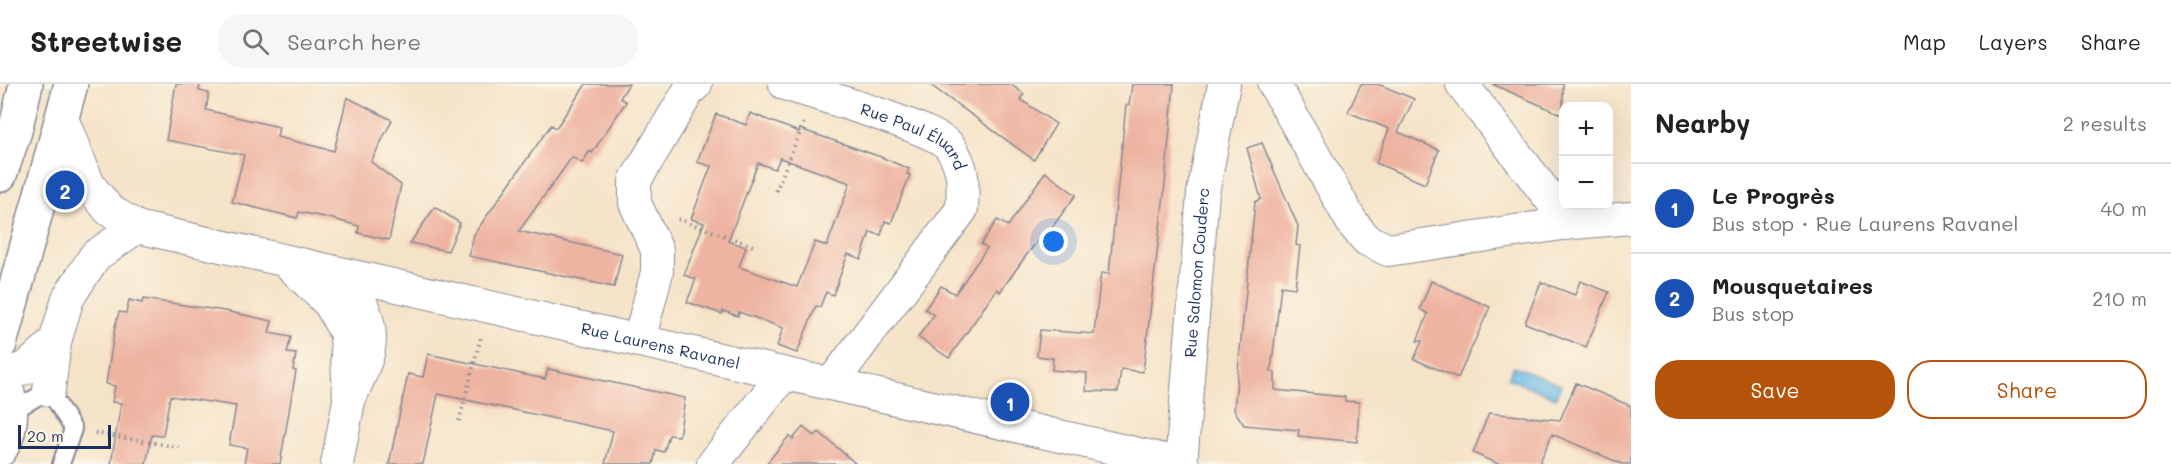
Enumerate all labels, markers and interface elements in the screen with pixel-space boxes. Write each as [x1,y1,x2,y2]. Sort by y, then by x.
search box [218,14,638,68]
text: Streetwise [30,23,182,59]
icon: search [239,25,272,58]
text: Search here [287,27,421,56]
text: Map [1903,28,1946,55]
text: Layers [1979,28,2048,55]
text: Share [2081,28,2141,55]
street label: Rue Paul Éluard [858,98,971,172]
map controls [1559,102,1613,210]
button: + [1559,102,1613,156]
text: Nearby [1655,106,1750,140]
text: 2 results [2063,110,2147,136]
button: − [1559,156,1613,210]
pin: 2 [46,168,84,212]
text: Le Progrès [1712,181,1835,210]
street label: Rue Salomon Couderc [1179,186,1214,358]
text: 1 [1670,195,1679,221]
text: 40 m [2101,195,2147,221]
text: Bus stop · Rue Laurens Ravanel [1712,210,2019,236]
your location [1039,227,1068,256]
text: Mousquetaires [1712,271,1873,300]
text: 2 [1669,285,1680,311]
text: 210 m [2092,285,2147,311]
text: Bus stop [1712,300,1794,326]
street label: Rue Laurens Ravanel [579,317,742,373]
button: Save [1655,360,1895,419]
button: Share [1907,360,2147,419]
pin: 1 [990,380,1030,424]
scale bar [18,422,111,450]
text: 20 m [27,425,64,446]

